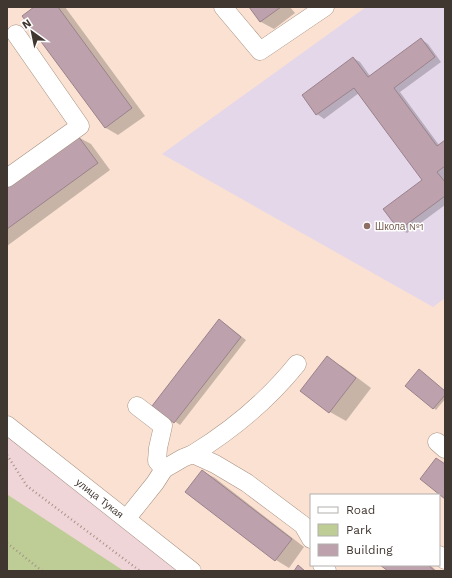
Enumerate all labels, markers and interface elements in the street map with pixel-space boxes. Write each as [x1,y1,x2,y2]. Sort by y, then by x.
north arrow [12,12,52,52]
text: N [20,16,34,32]
marker: Школа №1 [362,221,372,231]
place label: Школа №1 [375,221,424,232]
street label: улица Тукая [74,477,126,520]
legend [310,494,440,566]
text: Road [346,503,375,517]
text: Park [346,523,372,537]
text: Building [346,543,393,557]

